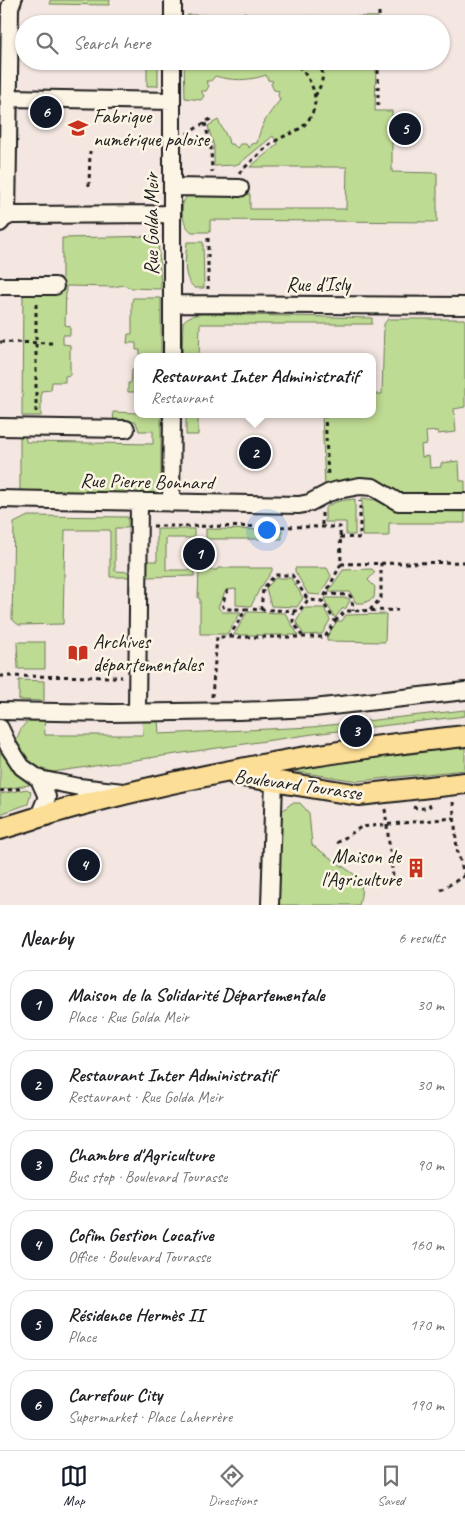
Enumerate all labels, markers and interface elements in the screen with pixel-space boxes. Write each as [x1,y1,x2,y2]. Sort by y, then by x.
search box [15,15,450,70]
icon: search [33,29,61,57]
text: Search here [73,31,150,55]
pin: 6 [30,93,62,131]
place label: Fabrique numérique paloise [93,104,211,152]
pin: 5 [389,110,421,148]
school or university icon: Fabrique numérique paloise [67,117,89,139]
street label: Rue Golda Meir [139,171,164,275]
street label: Rue d'Isly [286,272,352,297]
popup [134,353,376,418]
text: Restaurant Inter Administratif [151,364,359,388]
text: Restaurant [151,388,213,408]
pin: 2 [239,434,271,472]
street label: Rue Pierre Bonnard [80,468,217,495]
your location [254,517,280,543]
pin: 1 [183,535,215,573]
place label: Archives départementales [93,629,205,677]
library icon: Archives départementales [67,642,89,664]
pin: 3 [340,712,372,750]
street label: Boulevard Tourasse [233,763,365,806]
place label: Maison de l'Agriculture [321,844,402,892]
pin: 4 [68,846,100,884]
building icon: Maison de l'Agriculture [405,857,427,879]
text: Nearby [20,925,73,951]
text: 6 results [398,928,445,948]
text: Maison de la Solidarité Départementale [68,983,325,1007]
text: 1 [33,995,41,1015]
text: 30 m [417,995,444,1015]
text: Place · Rue Golda Meir [68,1007,189,1027]
text: Restaurant Inter Administratif [68,1063,276,1087]
text: 2 [33,1075,41,1095]
text: 30 m [417,1075,444,1095]
text: Restaurant · Rue Golda Meir [68,1087,223,1107]
text: Chambre d'Agriculture [68,1143,214,1167]
text: 3 [33,1155,41,1175]
text: 90 m [417,1155,444,1175]
text: Bus stop · Boulevard Tourasse [68,1167,227,1187]
text: Cofim Gestion Locative [68,1223,214,1247]
text: 4 [33,1235,41,1255]
text: 160 m [410,1235,444,1255]
text: Office · Boulevard Tourasse [68,1247,211,1267]
text: Résidence Hermès II [68,1303,204,1327]
text: 5 [34,1315,40,1335]
text: 170 m [410,1315,444,1335]
text: Place [68,1327,96,1347]
text: Carrefour City [68,1383,162,1407]
text: 6 [33,1395,41,1415]
text: 190 m [410,1395,444,1415]
text: Supermarket · Place Laherrère [68,1407,232,1427]
tab: Map [60,1462,88,1509]
tab: Directions [208,1462,257,1509]
tab: Saved [377,1462,405,1509]

